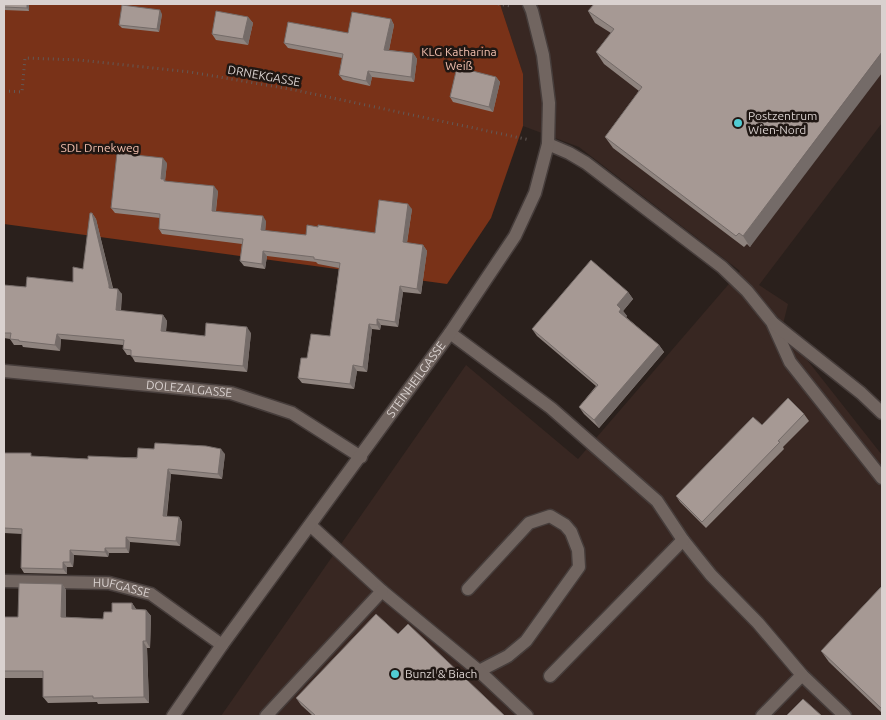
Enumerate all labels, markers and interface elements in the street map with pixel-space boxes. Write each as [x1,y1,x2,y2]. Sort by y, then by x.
park label: KLG Katharina Weiß [421,45,497,72]
street label: DRNEKGASSE [227,63,302,88]
place label: Postzentrum Wien-Nord [748,109,817,136]
marker: Postzentrum Wien-Nord [732,117,744,129]
park label: SDL Drnekweg [60,141,140,154]
street label: STEINHEILGASSE [384,339,448,420]
street label: DOLEZALGASSE [145,378,233,399]
street label: HUFGASSE [93,576,152,600]
place label: Bunzl & Biach [405,667,477,680]
marker: Bunzl & Biach [389,668,401,680]

